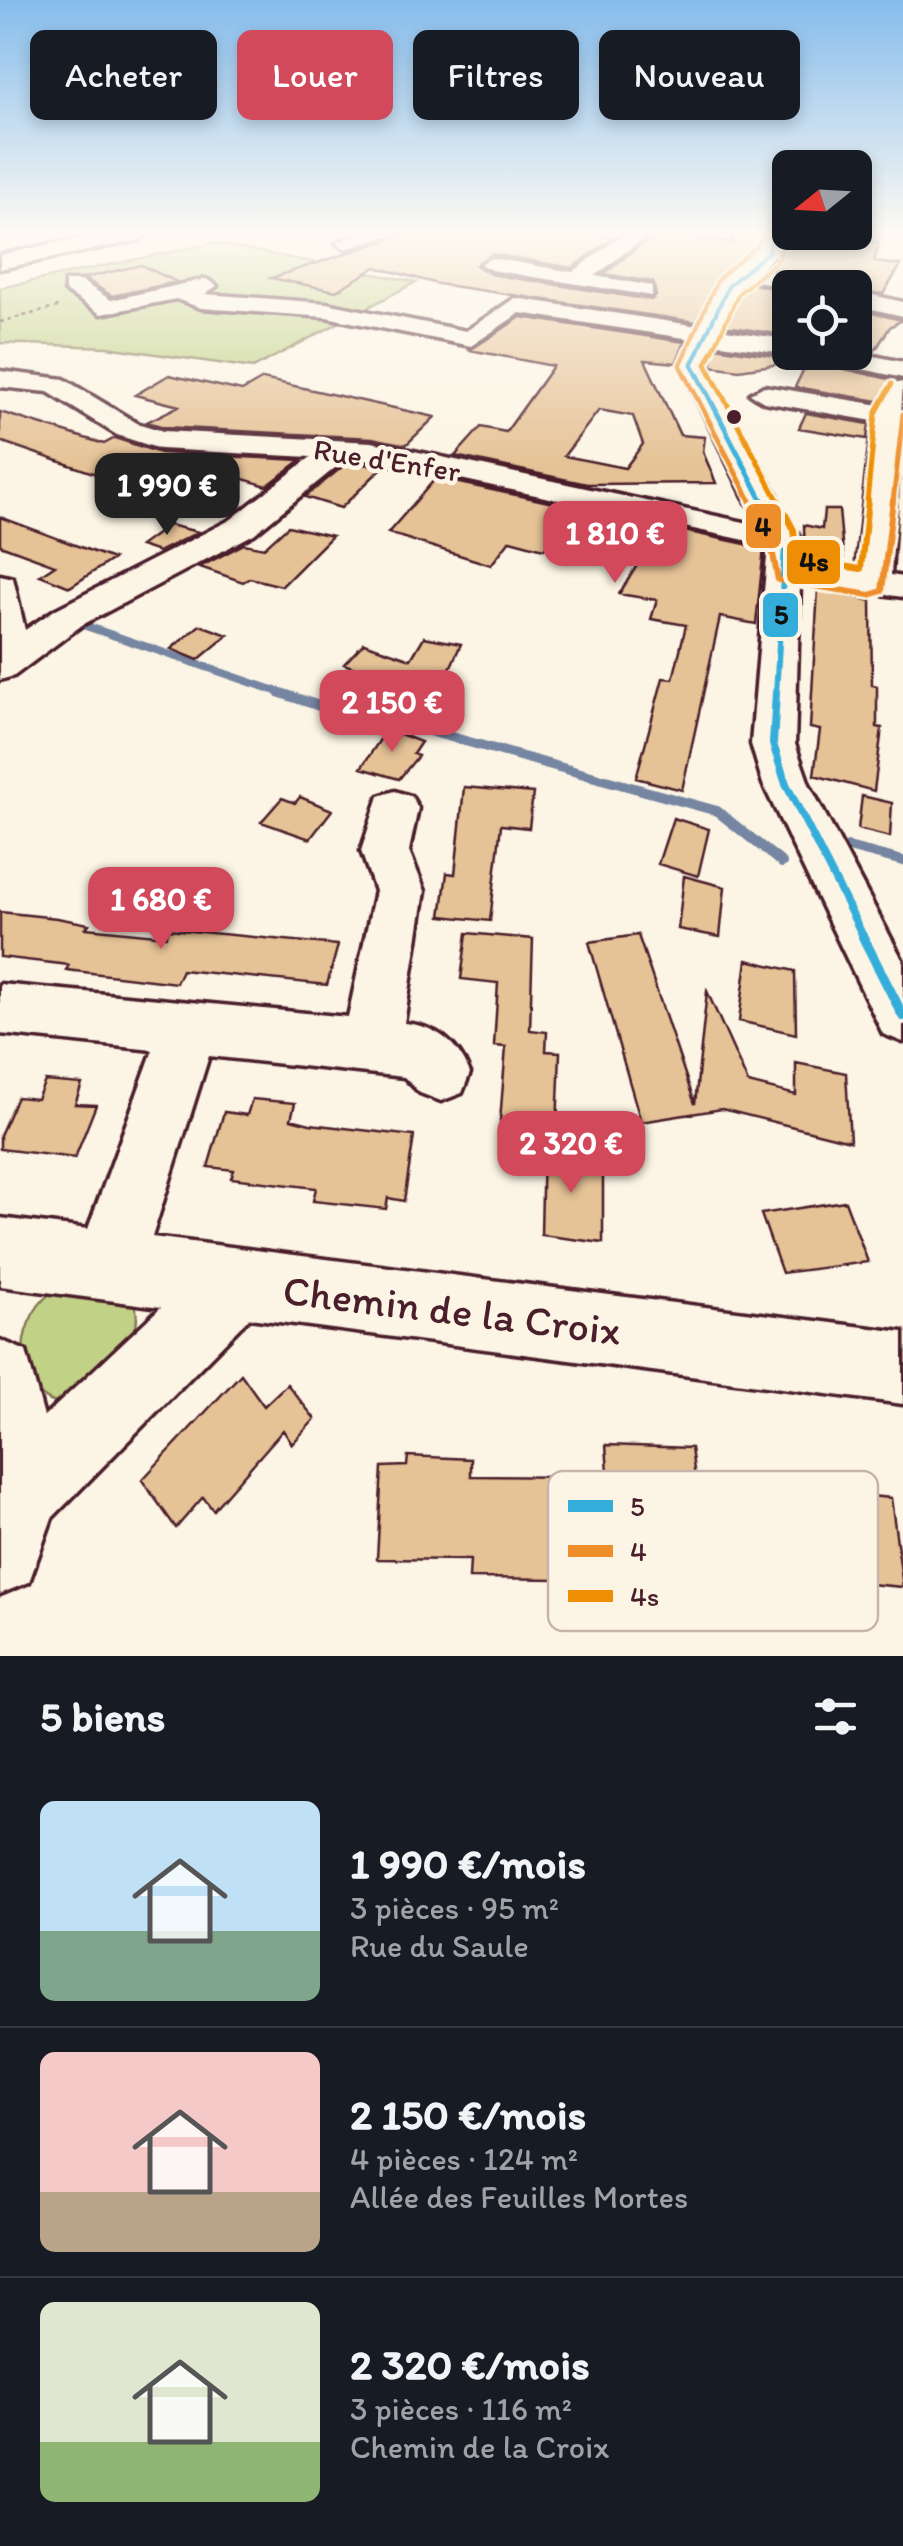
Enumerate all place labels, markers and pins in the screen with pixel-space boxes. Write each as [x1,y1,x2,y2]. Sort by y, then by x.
unlabelled marker [724,407,744,427]
pin: 1 990 € [75,453,259,538]
pin: 1 810 € [523,501,707,586]
pin: 2 150 € [300,670,484,755]
pin: 1 680 € [69,867,253,952]
pin: 2 320 € [479,1111,663,1196]

